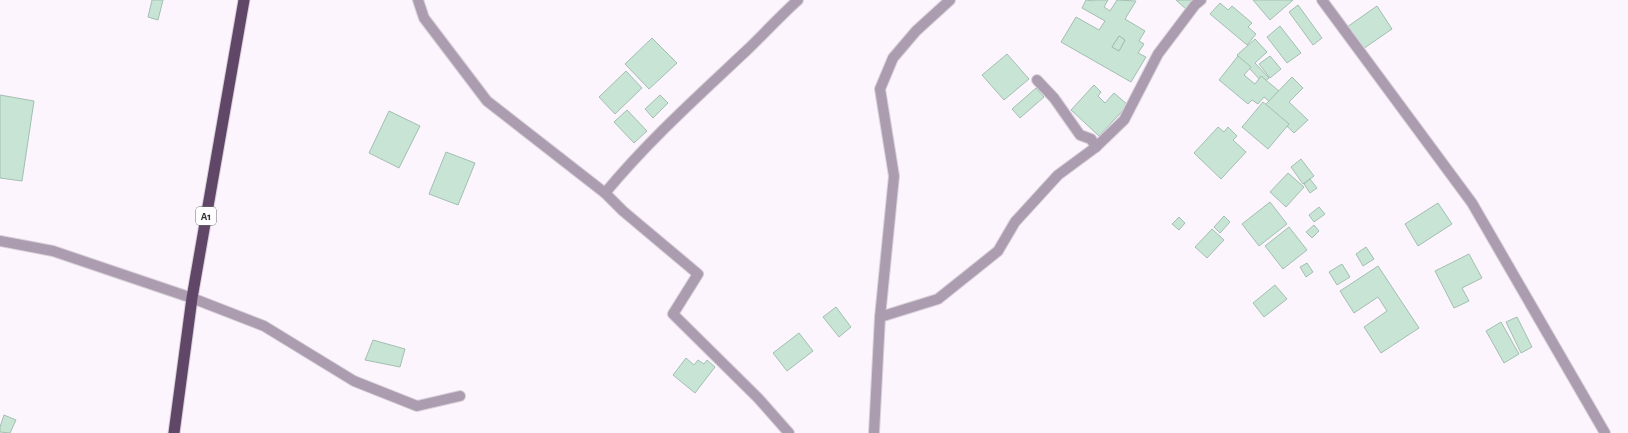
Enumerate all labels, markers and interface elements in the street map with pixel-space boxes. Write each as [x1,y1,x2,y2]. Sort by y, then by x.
road number: A1 [196,207,216,225]

